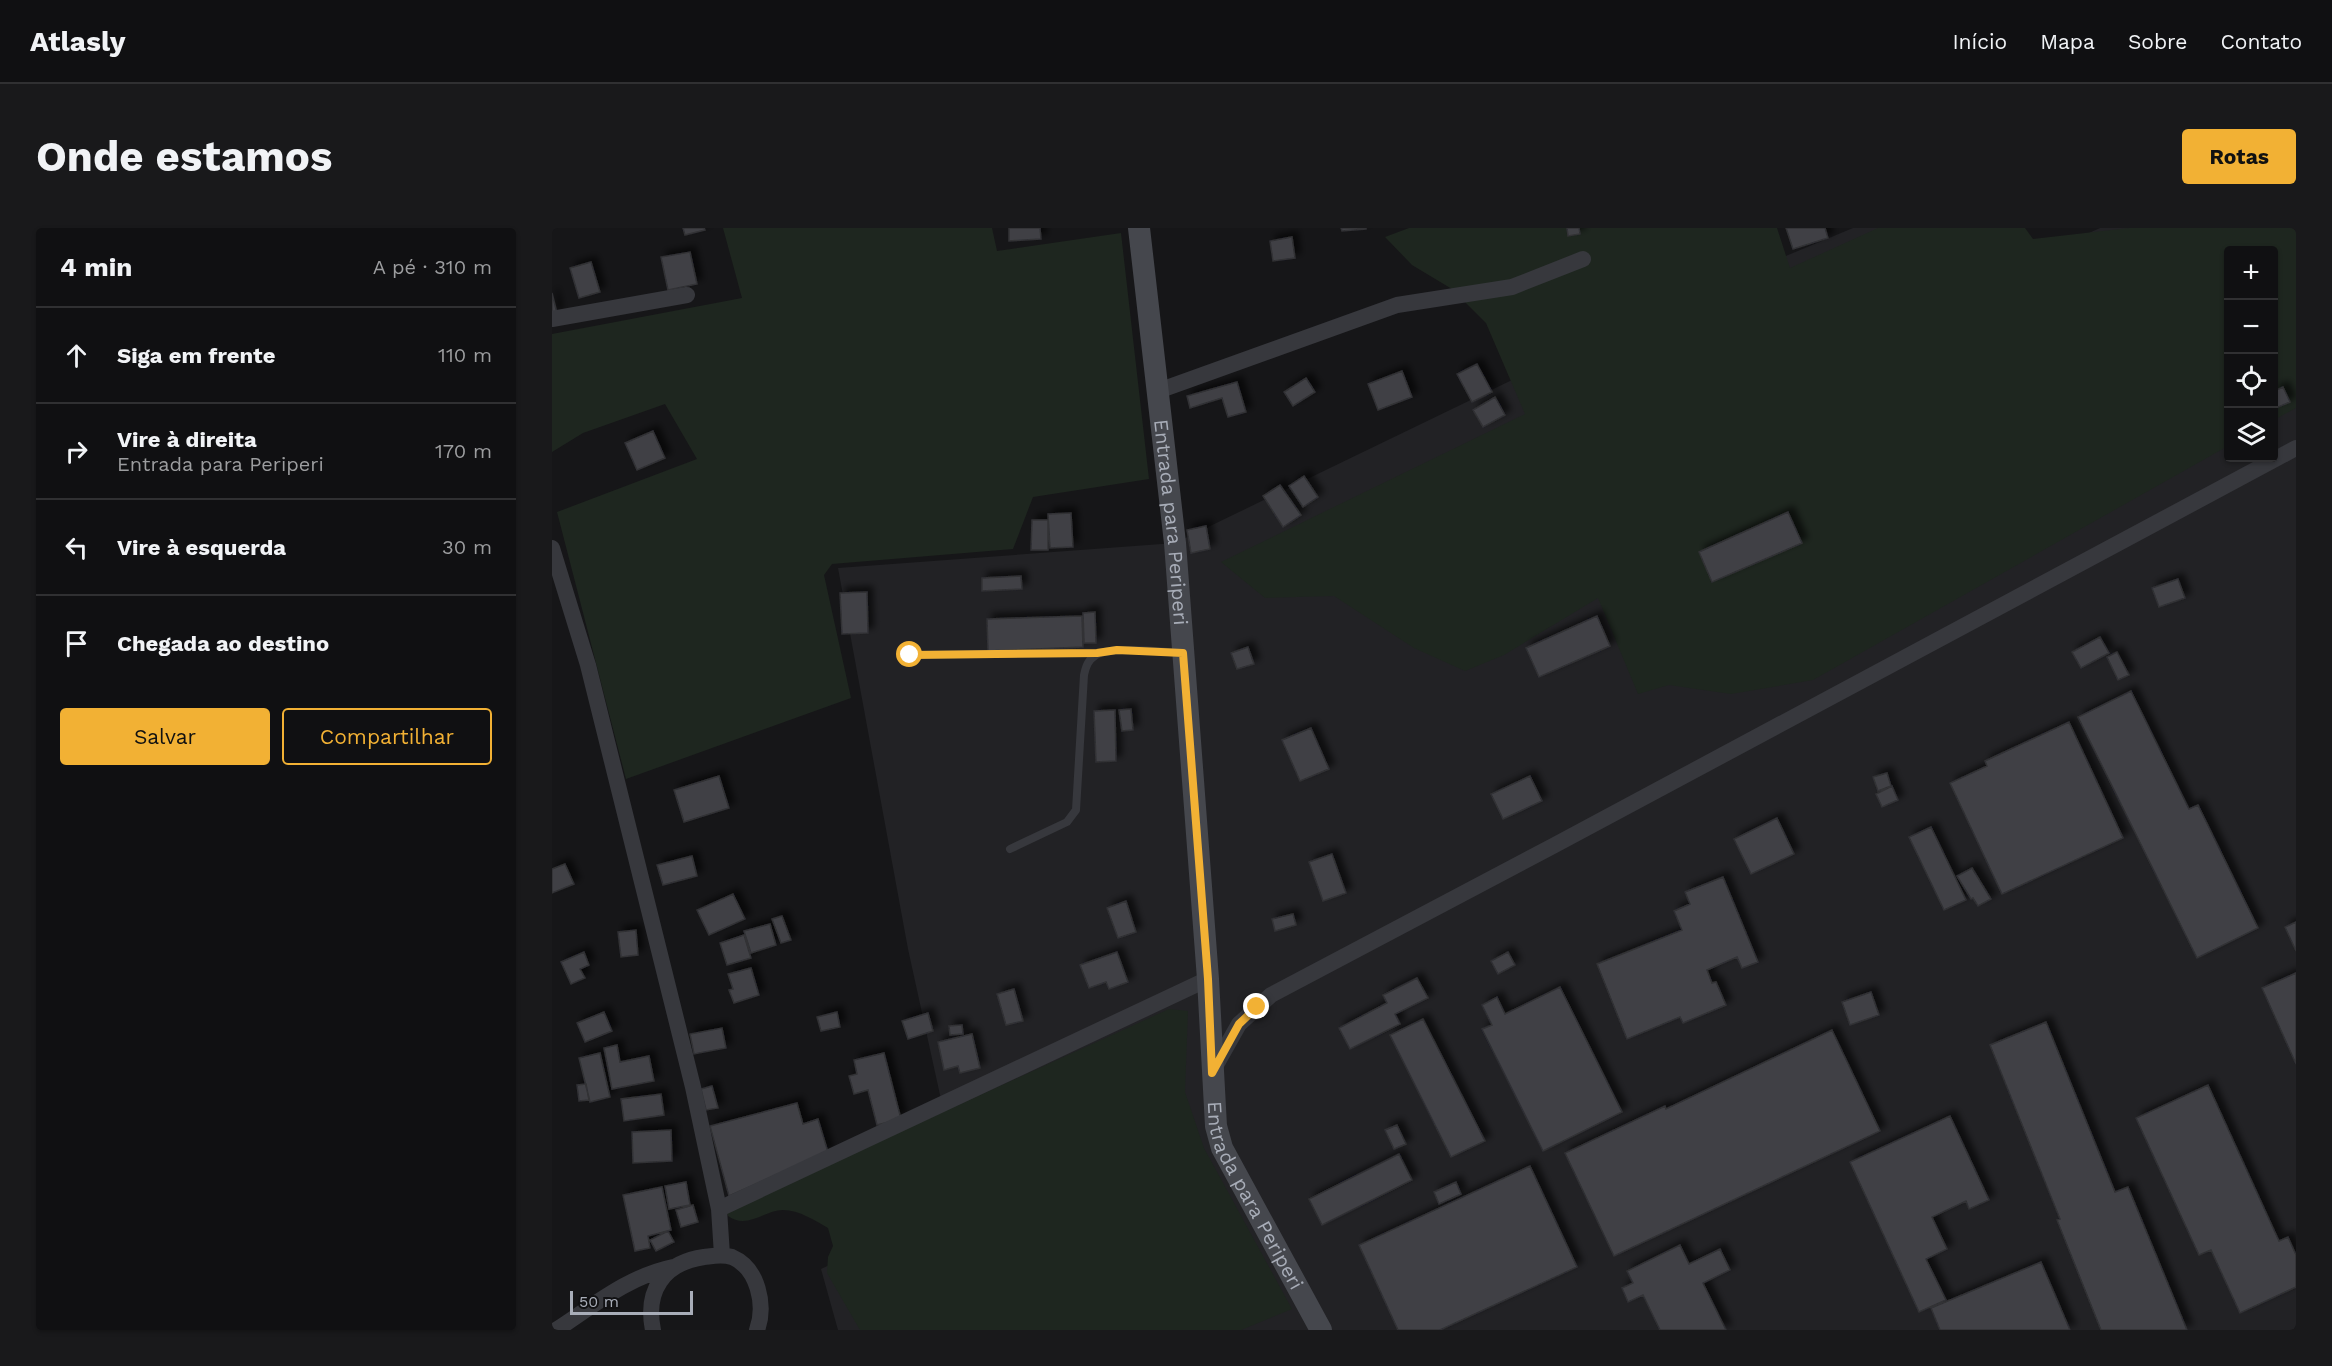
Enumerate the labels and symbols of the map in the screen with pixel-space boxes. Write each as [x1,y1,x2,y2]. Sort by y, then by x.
street label: Entrada para Periperi [1149,418,1193,626]
route start [896,641,922,667]
route end [1243,993,1269,1019]
street label: Entrada para Periperi [1203,1100,1309,1294]
scale bar [570,1288,693,1316]

